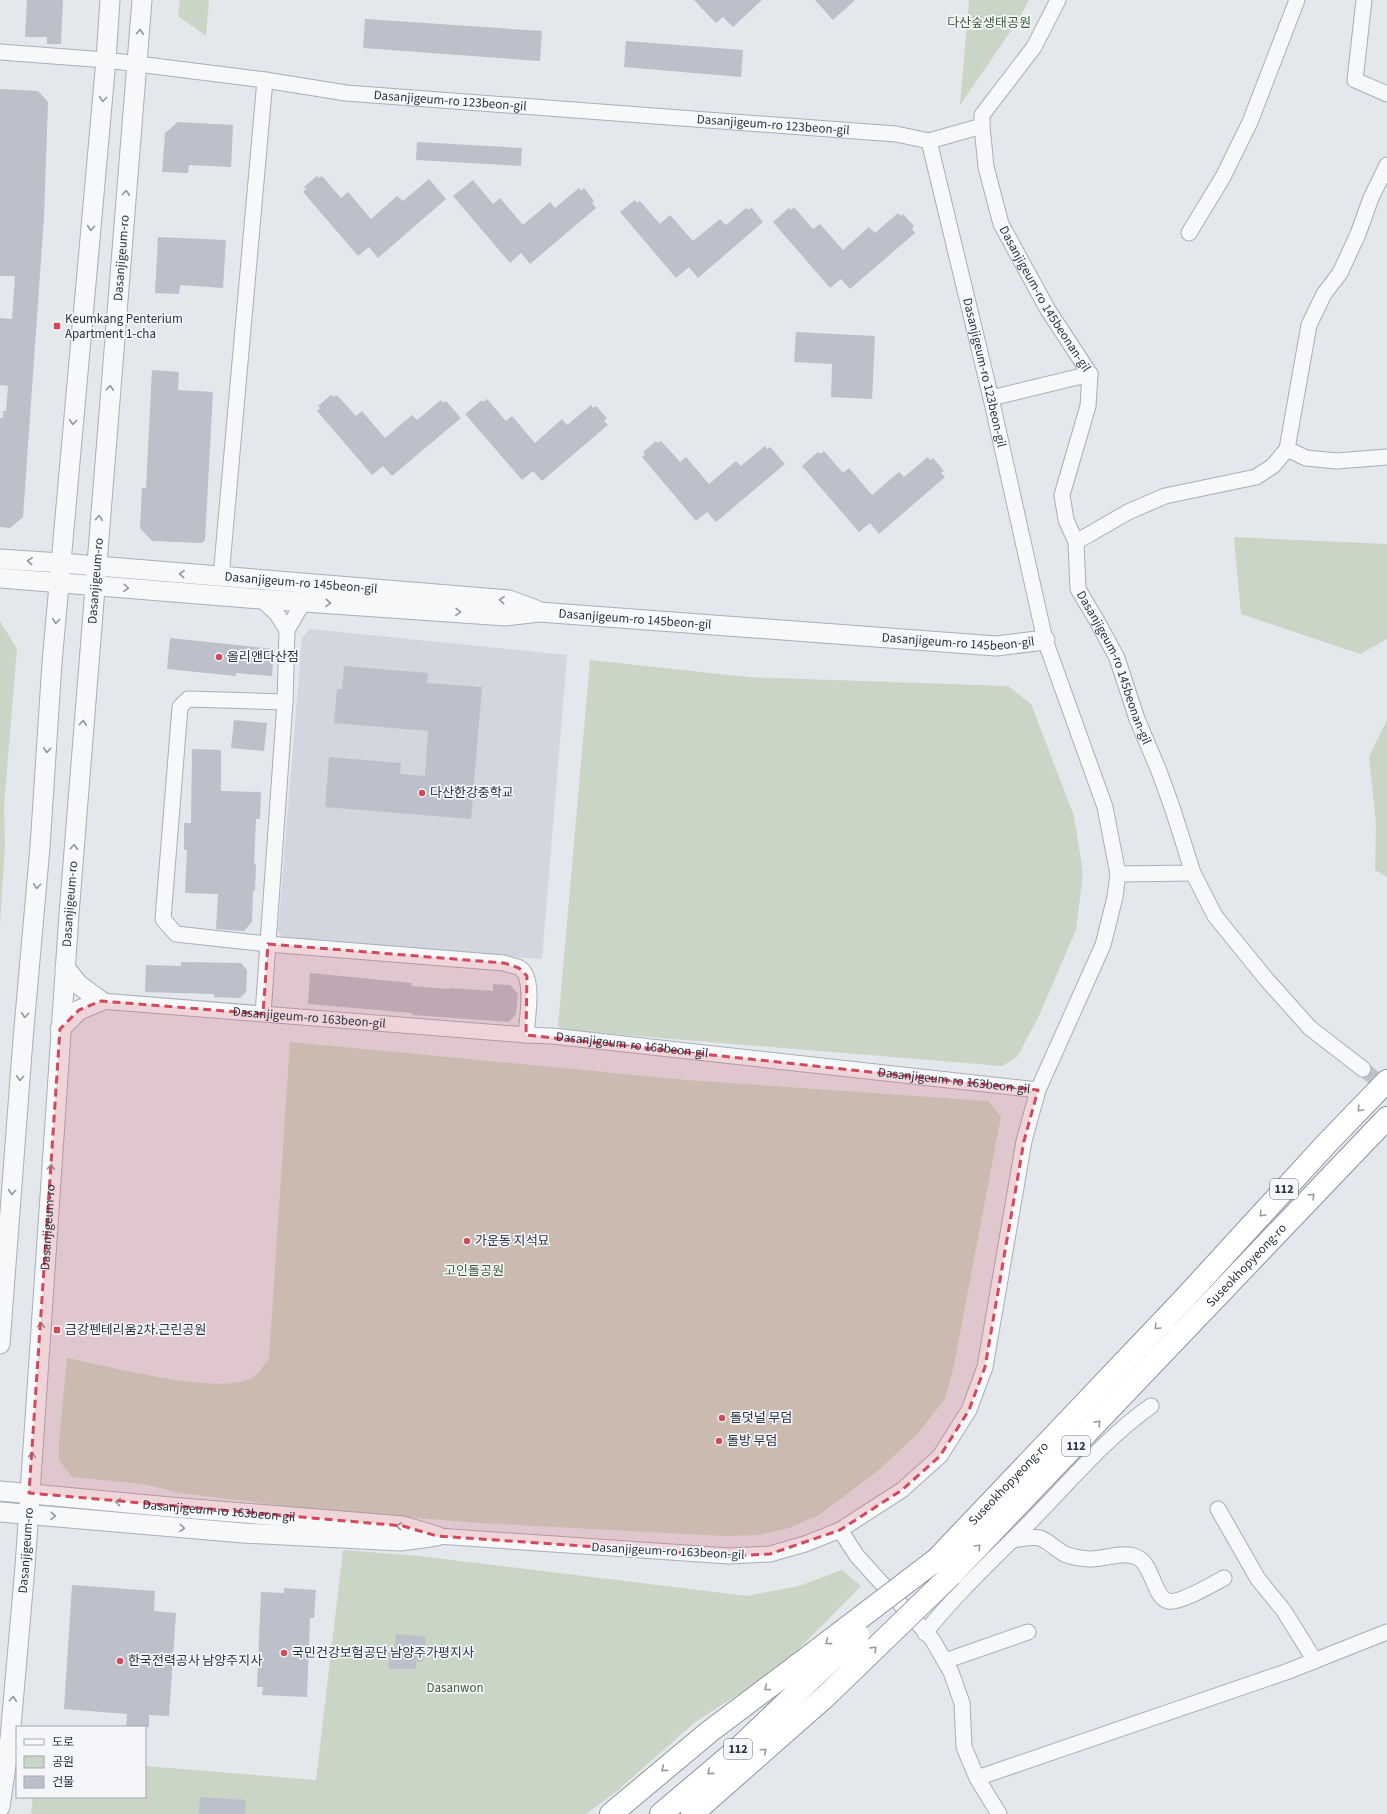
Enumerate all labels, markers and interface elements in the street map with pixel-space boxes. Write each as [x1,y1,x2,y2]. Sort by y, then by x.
park label: 다산숲생태공원 [947,14,1031,32]
one-way arrow [135,29,144,35]
street label: Dasanjigeum-ro 123beon-gil [373,86,527,115]
one-way arrow [98,96,107,102]
street label: Dasanjigeum-ro 123beon-gil [696,110,850,140]
one-way arrow [122,190,131,196]
street label: Dasanjigeum-ro [109,214,134,302]
street label: Dasanjigeum-ro 145beonan-gil [995,223,1095,375]
one-way arrow [87,225,96,231]
street label: Dasanjigeum-ro 123beon-gil [958,296,1011,449]
place label: Keumkang Penterium Apartment 1-cha [65,310,183,343]
marker: Keumkang Penterium Apartment 1-cha [52,321,62,331]
one-way arrow [106,385,115,391]
one-way arrow [69,419,78,425]
one-way arrow [95,515,104,521]
street label: Dasanjigeum-ro [83,537,108,625]
one-way arrow [27,557,33,565]
street label: Dasanjigeum-ro 145beon-gil [224,568,378,598]
one-way arrow [179,570,185,579]
one-way arrow [122,583,129,592]
street label: Dasanjigeum-ro 145beonan-gil [1072,587,1156,747]
one-way arrow [499,595,505,604]
one-way arrow [325,598,331,607]
street label: Dasanjigeum-ro 145beon-gil [558,604,712,634]
one-way arrow [455,608,461,617]
one-way arrow [51,617,60,624]
street label: Dasanjigeum-ro 145beon-gil [881,629,1036,655]
place label: 올리앤다산점 [227,648,299,666]
marker: 올리앤다산점 [214,652,224,662]
one-way arrow [79,720,88,726]
one-way arrow [42,747,51,753]
place label: 다산한강중학교 [430,784,514,802]
marker: 다산한강중학교 [417,788,427,798]
one-way arrow [69,844,78,850]
street label: Dasanjigeum-ro [58,860,82,948]
one-way arrow [33,883,42,889]
street label: Dasanjigeum-ro 163beon-gil [232,1003,386,1033]
one-way arrow [20,1012,29,1018]
street label: Dasanjigeum-ro 163beon-gil [555,1027,709,1062]
street label: Dasanjigeum-ro 163beon-gil [877,1063,1031,1098]
one-way arrow [16,1075,25,1081]
one-way arrow [1357,1104,1365,1112]
one-way arrow [47,1164,56,1170]
road number: 112 [1270,1179,1298,1199]
street label: Dasanjigeum-ro [36,1183,60,1271]
one-way arrow [8,1189,17,1195]
one-way arrow [1308,1193,1315,1201]
one-way arrow [1259,1209,1266,1217]
street label: Suseokhopyeong-ro [1202,1220,1291,1311]
place label: 가운동 지석묘 [475,1232,549,1250]
marker: 가운동 지석묘 [462,1236,472,1246]
park label: 고인돌공원 [444,1262,504,1280]
place label: 금강펜테리움2차.근린공원 [65,1321,206,1339]
one-way arrow [36,1322,45,1328]
one-way arrow [1154,1322,1162,1330]
marker: 금강펜테리움2차.근린공원 [52,1325,62,1335]
place label: 돌덧널 무덤 [730,1409,792,1427]
marker: 돌덧널 무덤 [717,1413,727,1423]
one-way arrow [1093,1420,1100,1428]
place label: 돌방 무덤 [727,1432,777,1450]
marker: 돌방 무덤 [714,1436,724,1446]
road number: 112 [1062,1436,1090,1456]
street label: Suseokhopyeong-ro [964,1438,1053,1529]
one-way arrow [27,1452,36,1458]
street label: Dasanjigeum-ro 163beon-gil [142,1495,296,1526]
one-way arrow [115,1498,121,1507]
street label: Dasanjigeum-ro [14,1507,38,1594]
one-way arrow [50,1512,56,1521]
one-way arrow [396,1522,402,1531]
one-way arrow [179,1523,185,1532]
street label: Dasanjigeum-ro 163beon-gil [591,1538,745,1564]
one-way arrow [974,1544,981,1552]
one-way arrow [825,1638,832,1645]
place label: 국민건강보험공단 남양주가평지사 [292,1644,474,1662]
one-way arrow [869,1647,877,1654]
marker: 국민건강보험공단 남양주가평지사 [279,1648,289,1658]
place label: 한국전력공사 남양주지사 [128,1652,262,1670]
marker: 한국전력공사 남양주지사 [115,1656,125,1666]
park label: Dasanwon [426,1679,484,1697]
one-way arrow [764,1684,771,1691]
one-way arrow [9,1696,18,1702]
legend [16,1726,146,1798]
text: 도로 [52,1734,74,1751]
road number: 112 [724,1739,752,1759]
one-way arrow [759,1749,767,1756]
text: 공원 [52,1754,74,1771]
one-way arrow [662,1764,669,1771]
one-way arrow [708,1768,715,1775]
text: 건물 [52,1774,74,1791]

